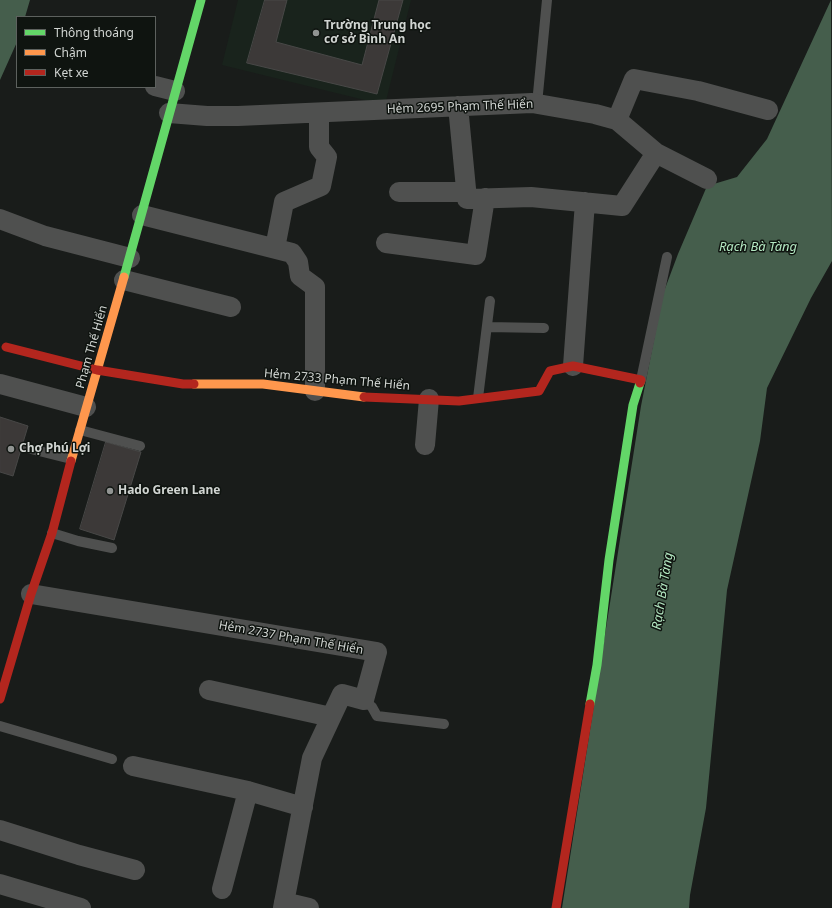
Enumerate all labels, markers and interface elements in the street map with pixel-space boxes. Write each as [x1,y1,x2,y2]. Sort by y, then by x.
legend [16,16,156,88]
place label: Trường Trung học cơ sở Bình An [324,19,431,47]
text: Thông thoáng [54,24,134,41]
marker: Trường Trung học cơ sở Bình An [311,28,321,38]
text: Chậm [54,44,87,61]
text: Kẹt xe [54,64,89,81]
street label: Hẻm 2695 Phạm Thế Hiển [387,97,533,117]
water label: Rạch Bà Tàng [719,239,797,255]
street label: Phạm Thế Hiển [73,304,111,390]
street label: Hẻm 2733 Phạm Thế Hiển [263,366,411,394]
place label: Chợ Phú Lợi [19,442,90,456]
marker: Chợ Phú Lợi [6,444,16,454]
place label: Hado Green Lane [118,484,220,498]
marker: Hado Green Lane [105,486,115,496]
water label: Rạch Bà Tàng [649,551,677,631]
street label: Hẻm 2737 Phạm Thế Hiển [218,618,364,658]

